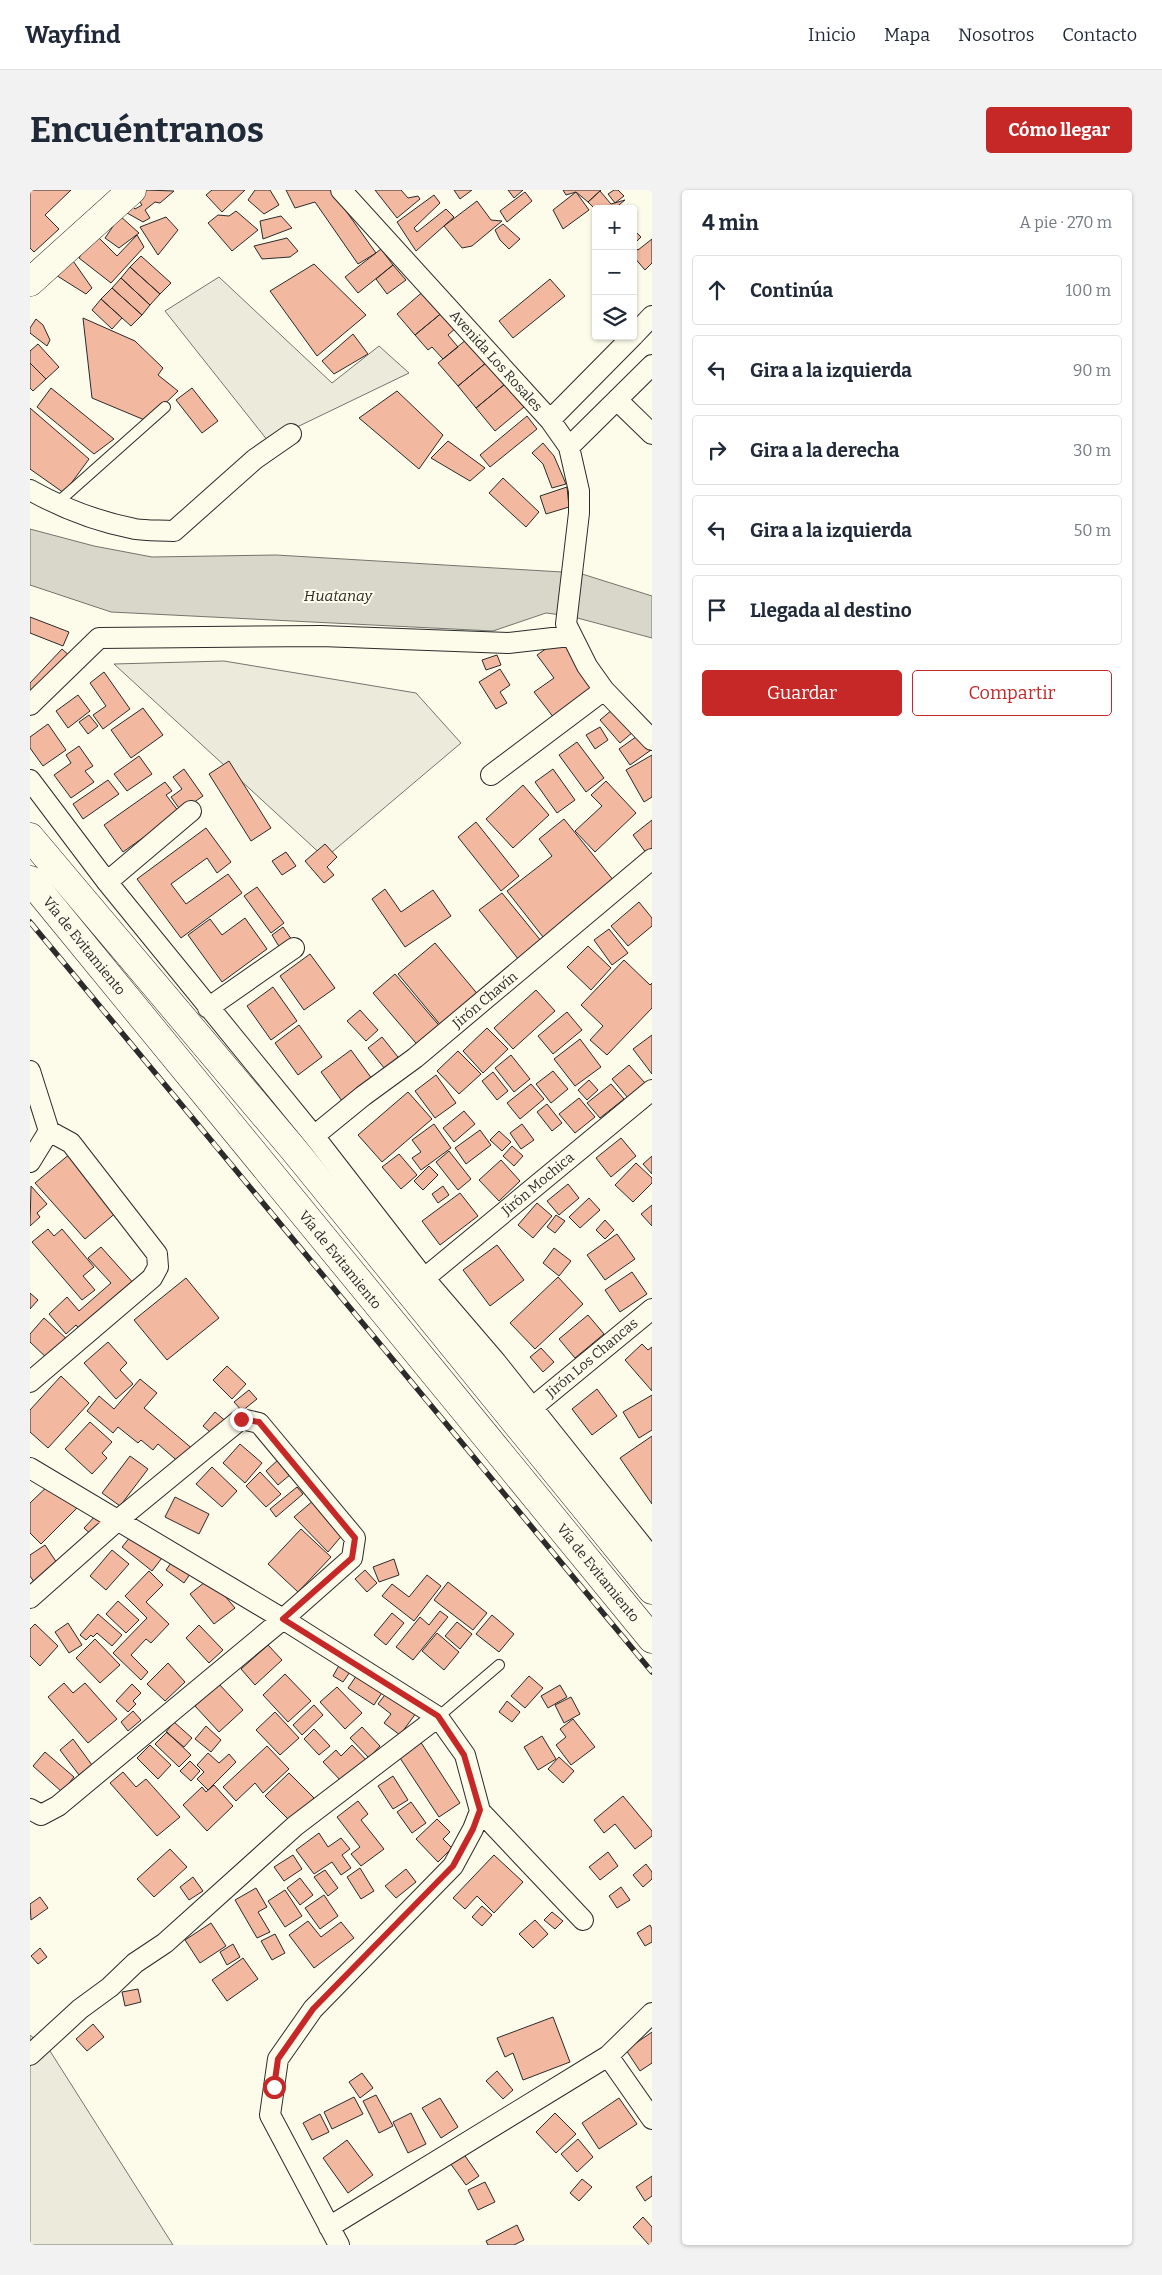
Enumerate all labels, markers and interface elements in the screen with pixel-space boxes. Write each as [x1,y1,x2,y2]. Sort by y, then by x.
text: Wayfind [25,21,121,49]
text: Inicio [808,24,856,46]
text: Mapa [884,24,930,46]
text: Nosotros [958,24,1034,46]
text: Contacto [1062,24,1137,46]
button: Cómo llegar [986,107,1132,153]
text: Encuéntranos [30,109,264,151]
map controls [592,205,637,340]
button: + [592,205,637,250]
text: 4 min [702,210,759,236]
text: A pie · 270 m [1020,213,1112,232]
button: − [592,250,637,295]
icon: ahead [703,276,731,304]
text: Continúa [750,279,833,302]
text: 100 m [1066,281,1111,300]
button: layers [592,295,637,340]
street label: Avenida Los Rosales [446,307,546,415]
icon: left [703,356,731,384]
text: Gira a la izquierda [750,359,912,382]
text: 90 m [1073,361,1111,380]
icon: right [703,436,731,464]
text: Gira a la derecha [750,439,899,462]
text: 30 m [1073,441,1111,460]
icon: left [703,516,731,544]
text: Gira a la izquierda [750,519,912,542]
text: 50 m [1074,521,1111,540]
water label: Huatanay [304,587,373,605]
icon: arrive [703,596,731,624]
text: Llegada al destino [750,599,912,622]
button: Guardar [702,670,902,716]
button: Compartir [912,670,1112,716]
street label: Vía de Evitamiento [39,893,129,999]
street label: Jirón Chavín [448,968,521,1033]
street label: Jirón Mochica [498,1149,578,1220]
street label: Vía de Evitamiento [295,1207,385,1313]
street label: Jirón Los Chancas [542,1315,641,1402]
route end [230,1408,253,1431]
street label: Vía de Evitamiento [553,1520,643,1626]
route start [263,2076,286,2099]

